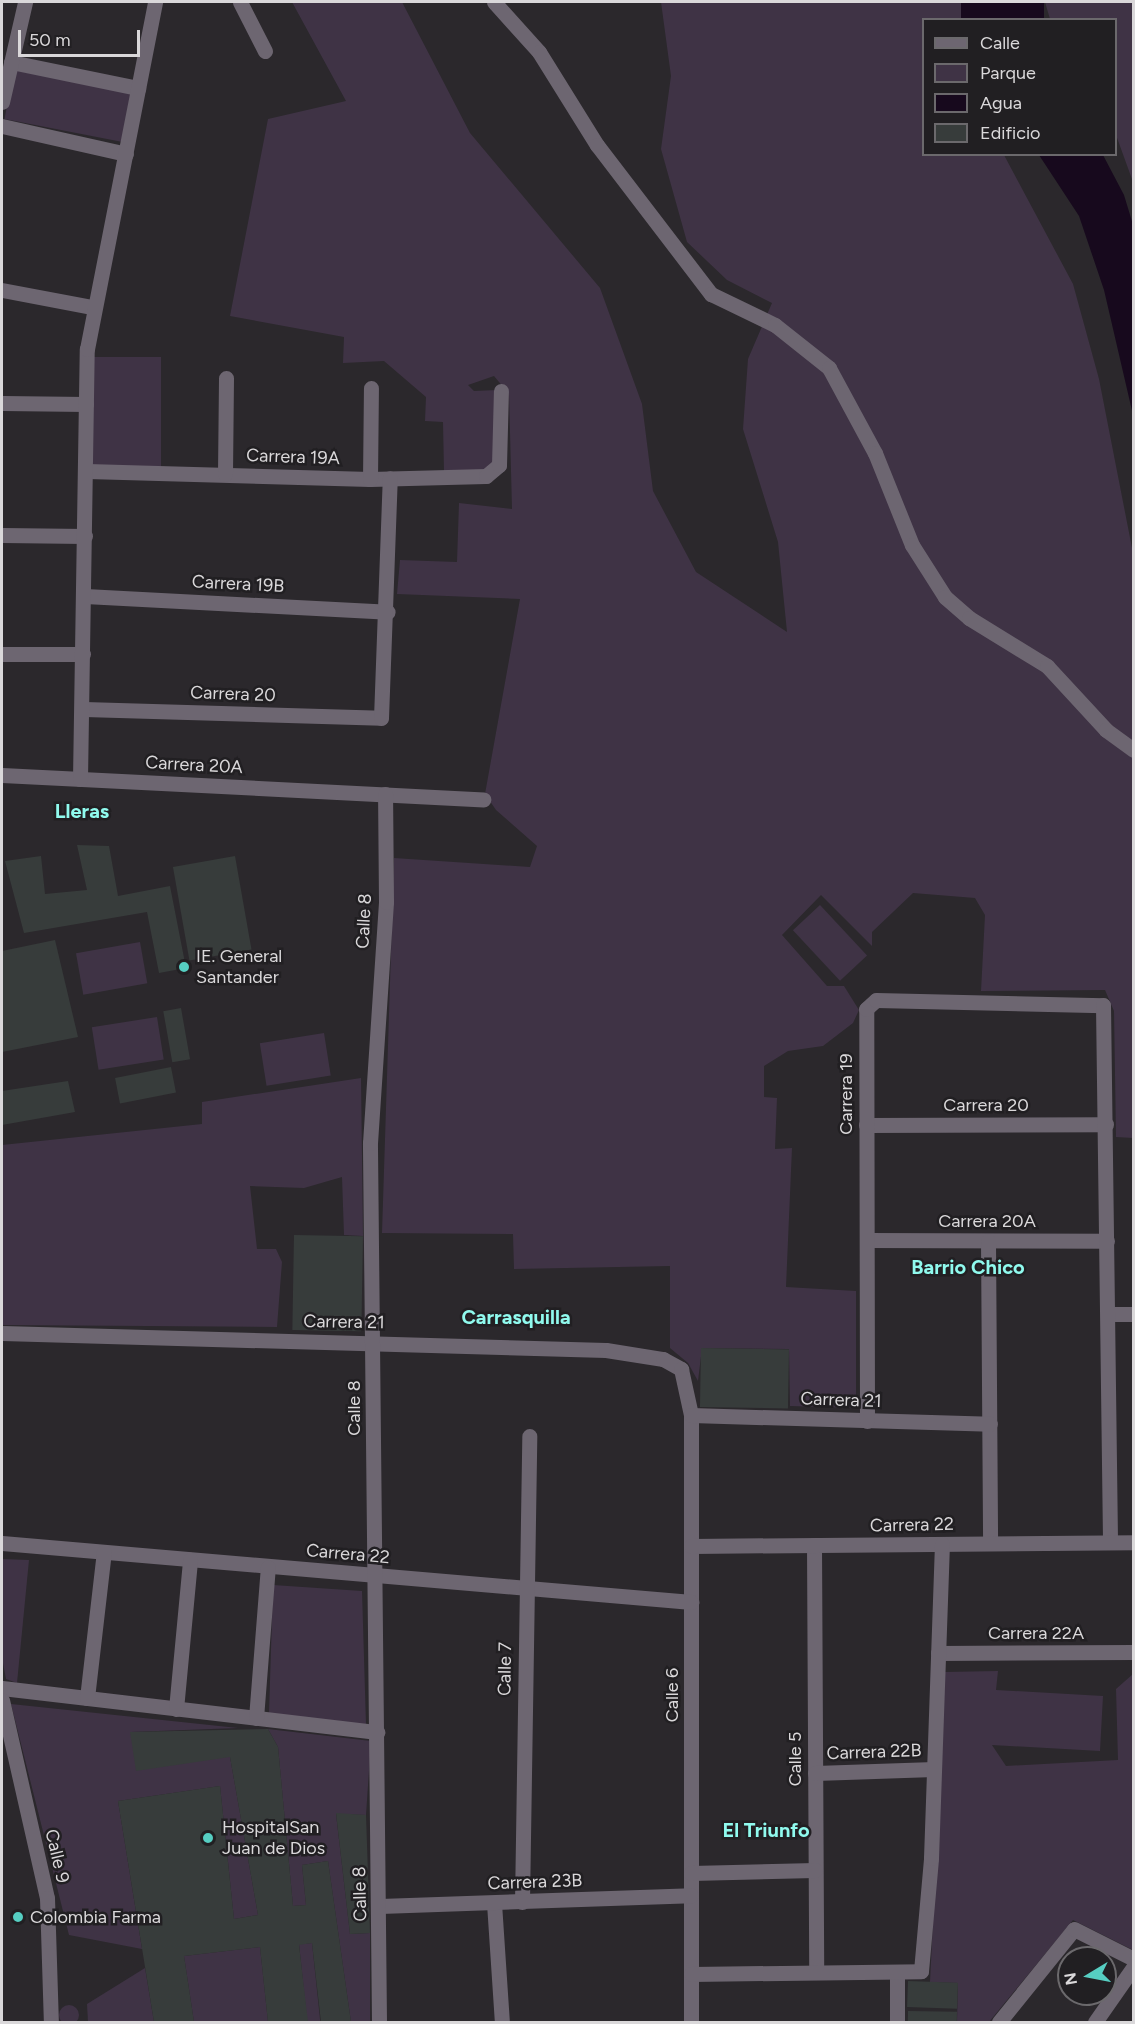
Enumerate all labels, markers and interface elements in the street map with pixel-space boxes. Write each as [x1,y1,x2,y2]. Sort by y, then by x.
scale bar [21,18,142,56]
legend [922,18,1117,156]
text: 50 m [29,29,71,51]
text: Calle [980,32,1020,54]
text: Parque [980,62,1036,84]
text: Agua [980,92,1022,114]
text: Edificio [980,122,1041,144]
street label: Carrera 19A [246,445,340,469]
street label: Carrera 19B [191,571,285,597]
street label: Carrera 20 [190,682,276,706]
street label: Carrera 20A [145,752,243,778]
district label: Lleras [55,799,109,823]
street label: Calle 8 [352,893,376,949]
place label: IE. General Santander [196,946,282,988]
marker: IE. General Santander [177,960,191,974]
street label: Carrera 19 [835,1053,857,1135]
street label: Carrera 20 [943,1094,1029,1116]
street label: Carrera 20A [938,1210,1036,1232]
district label: Barrio Chico [911,1255,1025,1279]
district label: Carrasquilla [461,1305,571,1329]
street label: Carrera 21 [303,1310,385,1334]
street label: Calle 8 [343,1380,365,1436]
street label: Carrera 21 [800,1388,882,1412]
street label: Carrera 22 [870,1513,954,1537]
street label: Carrera 22 [305,1540,391,1568]
street label: Carrera 22A [988,1622,1084,1644]
street label: Calle 7 [494,1642,516,1696]
street label: Calle 6 [661,1668,683,1722]
street label: Calle 5 [784,1732,806,1786]
street label: Carrera 22B [826,1740,922,1764]
place label: HospitalSan Juan de Dios [222,1817,325,1860]
district label: El Triunfo [722,1818,810,1842]
street label: Calle 9 [40,1827,74,1885]
marker: HospitalSan Juan de Dios [199,1829,217,1847]
street label: Calle 8 [349,1866,371,1922]
street label: Carrera 23B [487,1870,583,1894]
place label: Colombia Farma [30,1906,161,1928]
marker: Colombia Farma [11,1910,25,1924]
north arrow [1057,1946,1117,2006]
text: N [1060,1971,1081,1987]

